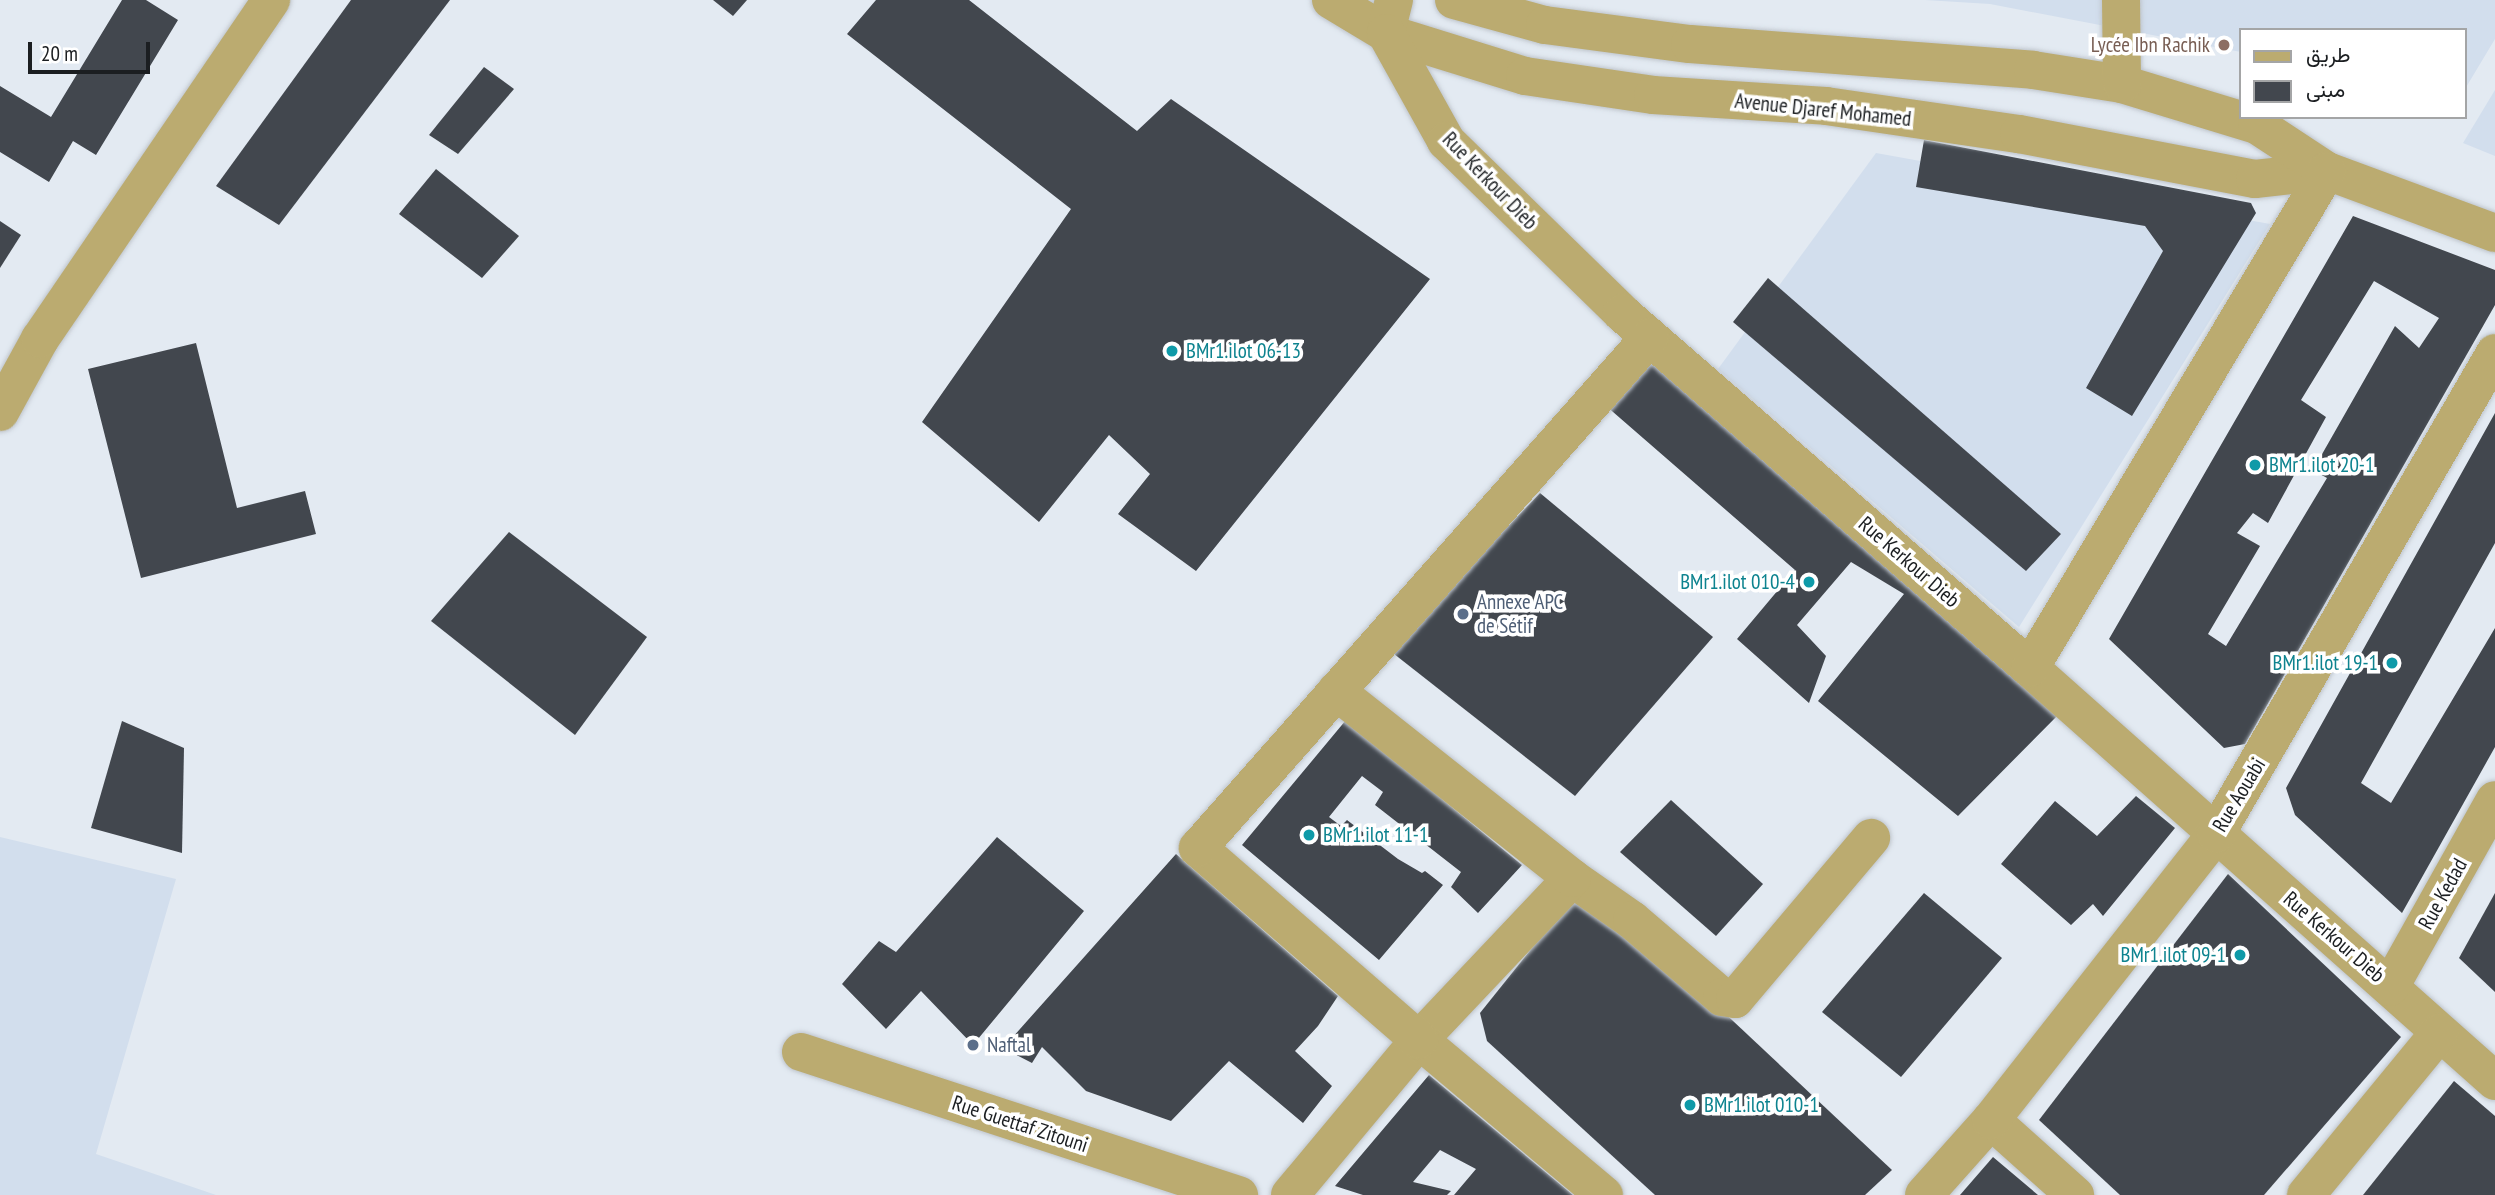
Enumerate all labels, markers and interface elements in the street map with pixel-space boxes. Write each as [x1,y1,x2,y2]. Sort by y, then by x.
scale bar [32,28,154,72]
legend [2240,28,2467,119]
place label: Lycée Ibn Rachik [2091,32,2210,58]
marker: Lycée Ibn Rachik [2216,37,2232,53]
text: 20 m [41,40,78,67]
text: طريق [2306,41,2351,68]
text: مبنى [2306,76,2345,103]
street label: Avenue Djaref Mohamed [1734,88,1912,132]
street label: Rue Kerkour Dieb [1437,127,1543,235]
place label: BMr1.ilot 06-13 [1186,338,1301,364]
marker: BMr1.ilot 06-13 [1164,343,1180,359]
place label: BMr1.ilot 20-1 [2269,452,2374,478]
marker: BMr1.ilot 20-1 [2247,457,2263,473]
street label: Rue Kerkour Dieb [1853,511,1965,613]
place label: BMr1.ilot 010-4 [1680,569,1795,595]
marker: BMr1.ilot 010-4 [1801,574,1817,590]
place label: Annexe APC de Sétif [1477,589,1564,639]
marker: Annexe APC de Sétif [1455,606,1471,622]
place label: BMr1.ilot 19-1 [2273,650,2378,676]
marker: BMr1.ilot 19-1 [2384,655,2400,671]
street label: Rue Aouabi [2207,753,2271,837]
place label: BMr1.ilot 11-1 [1323,822,1428,848]
marker: BMr1.ilot 11-1 [1301,827,1317,843]
street label: Rue Kedad [2413,854,2473,934]
street label: Rue Kerkour Dieb [2278,886,2390,988]
place label: BMr1.ilot 09-1 [2121,942,2226,968]
marker: BMr1.ilot 09-1 [2232,947,2248,963]
place label: Naftal [987,1032,1031,1058]
marker: Naftal [965,1037,981,1053]
street label: Rue Guettaf Zitouni [949,1090,1091,1158]
place label: BMr1.ilot 010-1 [1704,1092,1819,1118]
marker: BMr1.ilot 010-1 [1682,1097,1698,1113]

